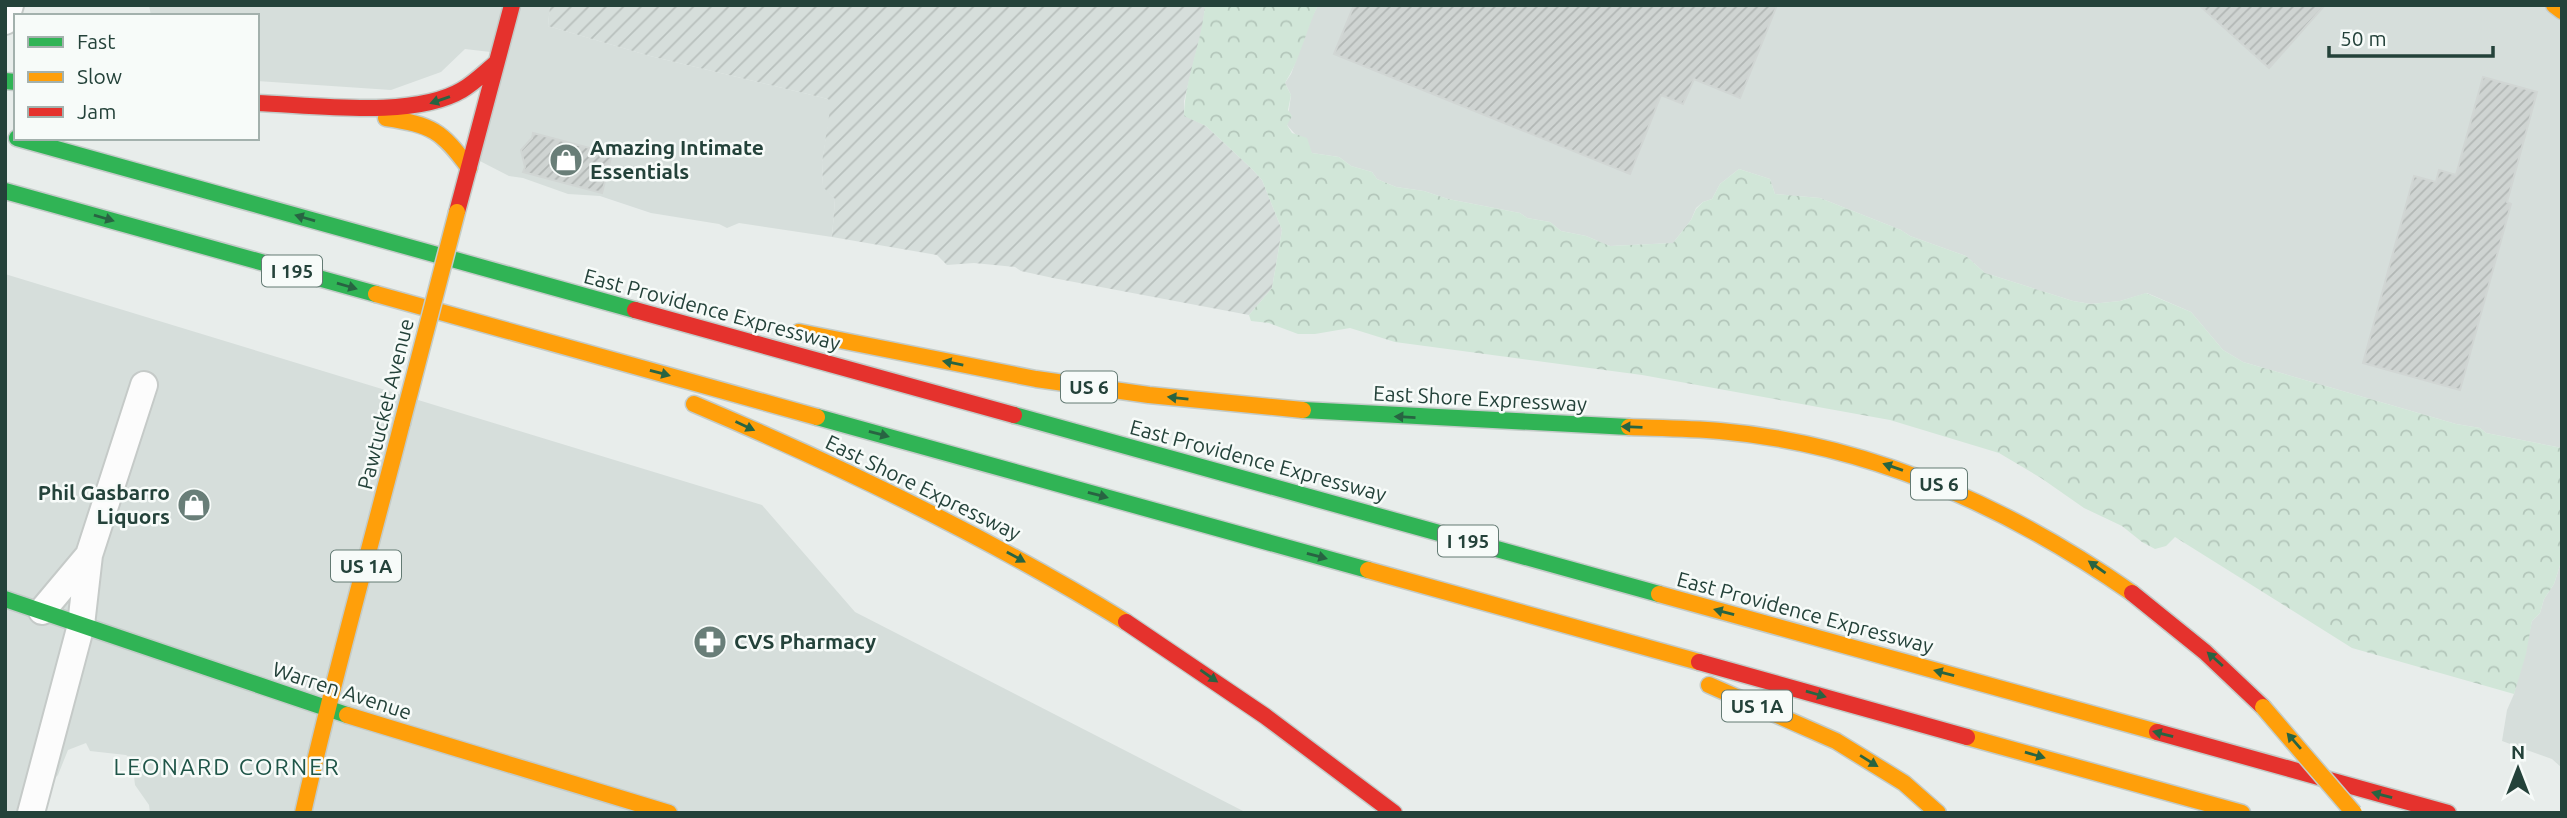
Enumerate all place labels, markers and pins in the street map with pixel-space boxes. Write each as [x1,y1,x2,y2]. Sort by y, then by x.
place label: Amazing Intimate Essentials [590,135,764,183]
shop icon: Amazing Intimate Essentials [547,141,585,179]
place label: Phil Gasbarro Liquors [38,480,170,528]
shop icon: Phil Gasbarro Liquors [175,486,213,524]
pharmacy icon: CVS Pharmacy [691,623,729,661]
place label: CVS Pharmacy [734,629,876,653]

